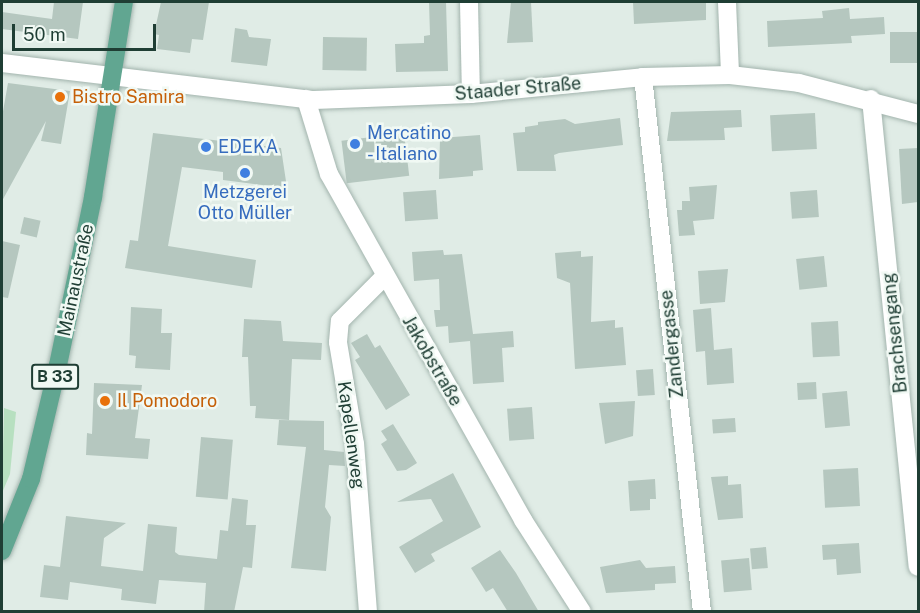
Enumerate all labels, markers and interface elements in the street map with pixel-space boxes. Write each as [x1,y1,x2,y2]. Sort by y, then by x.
scale bar [15,12,159,50]
text: 50 m [23,24,66,45]
street label: Staader Straße [454,73,582,105]
place label: Bistro Samira [72,86,185,108]
marker: Bistro Samira [53,90,67,104]
place label: Mercatino - Italiano [367,123,451,166]
place label: EDEKA [218,136,278,158]
marker: Mercatino - Italiano [348,137,362,151]
marker: EDEKA [199,140,213,154]
marker: Metzgerei Otto Müller [238,166,252,180]
place label: Metzgerei Otto Müller [198,182,292,224]
street label: Mainaustraße [54,222,98,338]
street label: Brachsengang [878,272,912,394]
street label: Zandergasse [656,289,688,399]
street label: Jakobstraße [397,312,467,410]
road number: B 33 [31,364,79,390]
street label: Kapellenweg [333,380,369,490]
place label: Il Pomodoro [117,390,217,412]
marker: Il Pomodoro [98,394,112,408]

